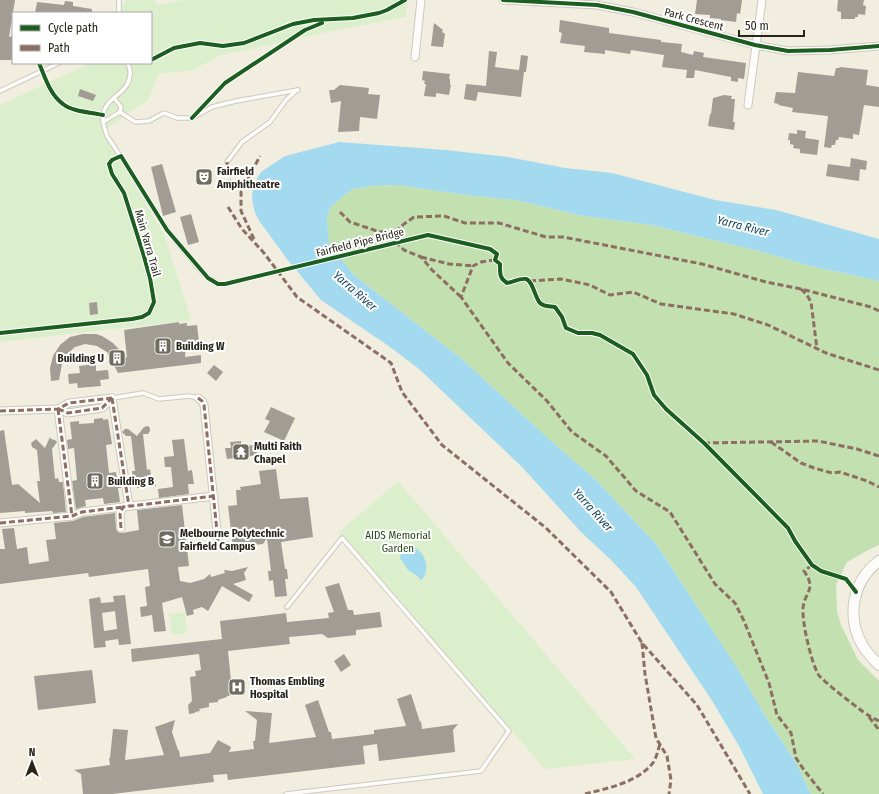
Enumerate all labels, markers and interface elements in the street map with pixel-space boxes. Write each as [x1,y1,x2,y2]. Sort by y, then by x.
street label: Park Crescent [663,5,725,34]
legend [12,12,152,64]
scale bar [739,12,804,38]
text: 50 m [745,19,769,33]
text: Cycle path [48,21,98,35]
text: Path [48,41,70,55]
place label: Fairfield Amphitheatre [216,165,280,191]
theatre icon: Fairfield Amphitheatre [194,167,214,187]
street label: Main Yarra Trail [132,208,163,278]
water label: Yarra River [716,213,771,239]
street label: Fairfield Pipe Bridge [315,225,405,260]
water label: Yarra River [330,268,380,314]
building icon: Building W [153,336,173,356]
place label: Building W [176,340,225,353]
building icon: Building U [107,348,127,368]
place label: Building U [58,352,104,365]
place label: Multi Faith Chapel [254,440,302,466]
temple icon: Multi Faith Chapel [231,442,251,462]
building icon: Building B [85,471,105,491]
place label: Building B [108,475,154,488]
water label: Yarra River [570,486,617,535]
place label: Melbourne Polytechnic Fairfield Campus [180,527,285,553]
school or university icon: Melbourne Polytechnic Fairfield Campus [157,529,177,549]
park label: AIDS Memorial Garden [365,529,431,555]
place label: Thomas Embling Hospital [250,675,325,701]
hospital icon: Thomas Embling Hospital [227,677,247,697]
north arrow [12,742,52,782]
text: N [29,746,35,759]

